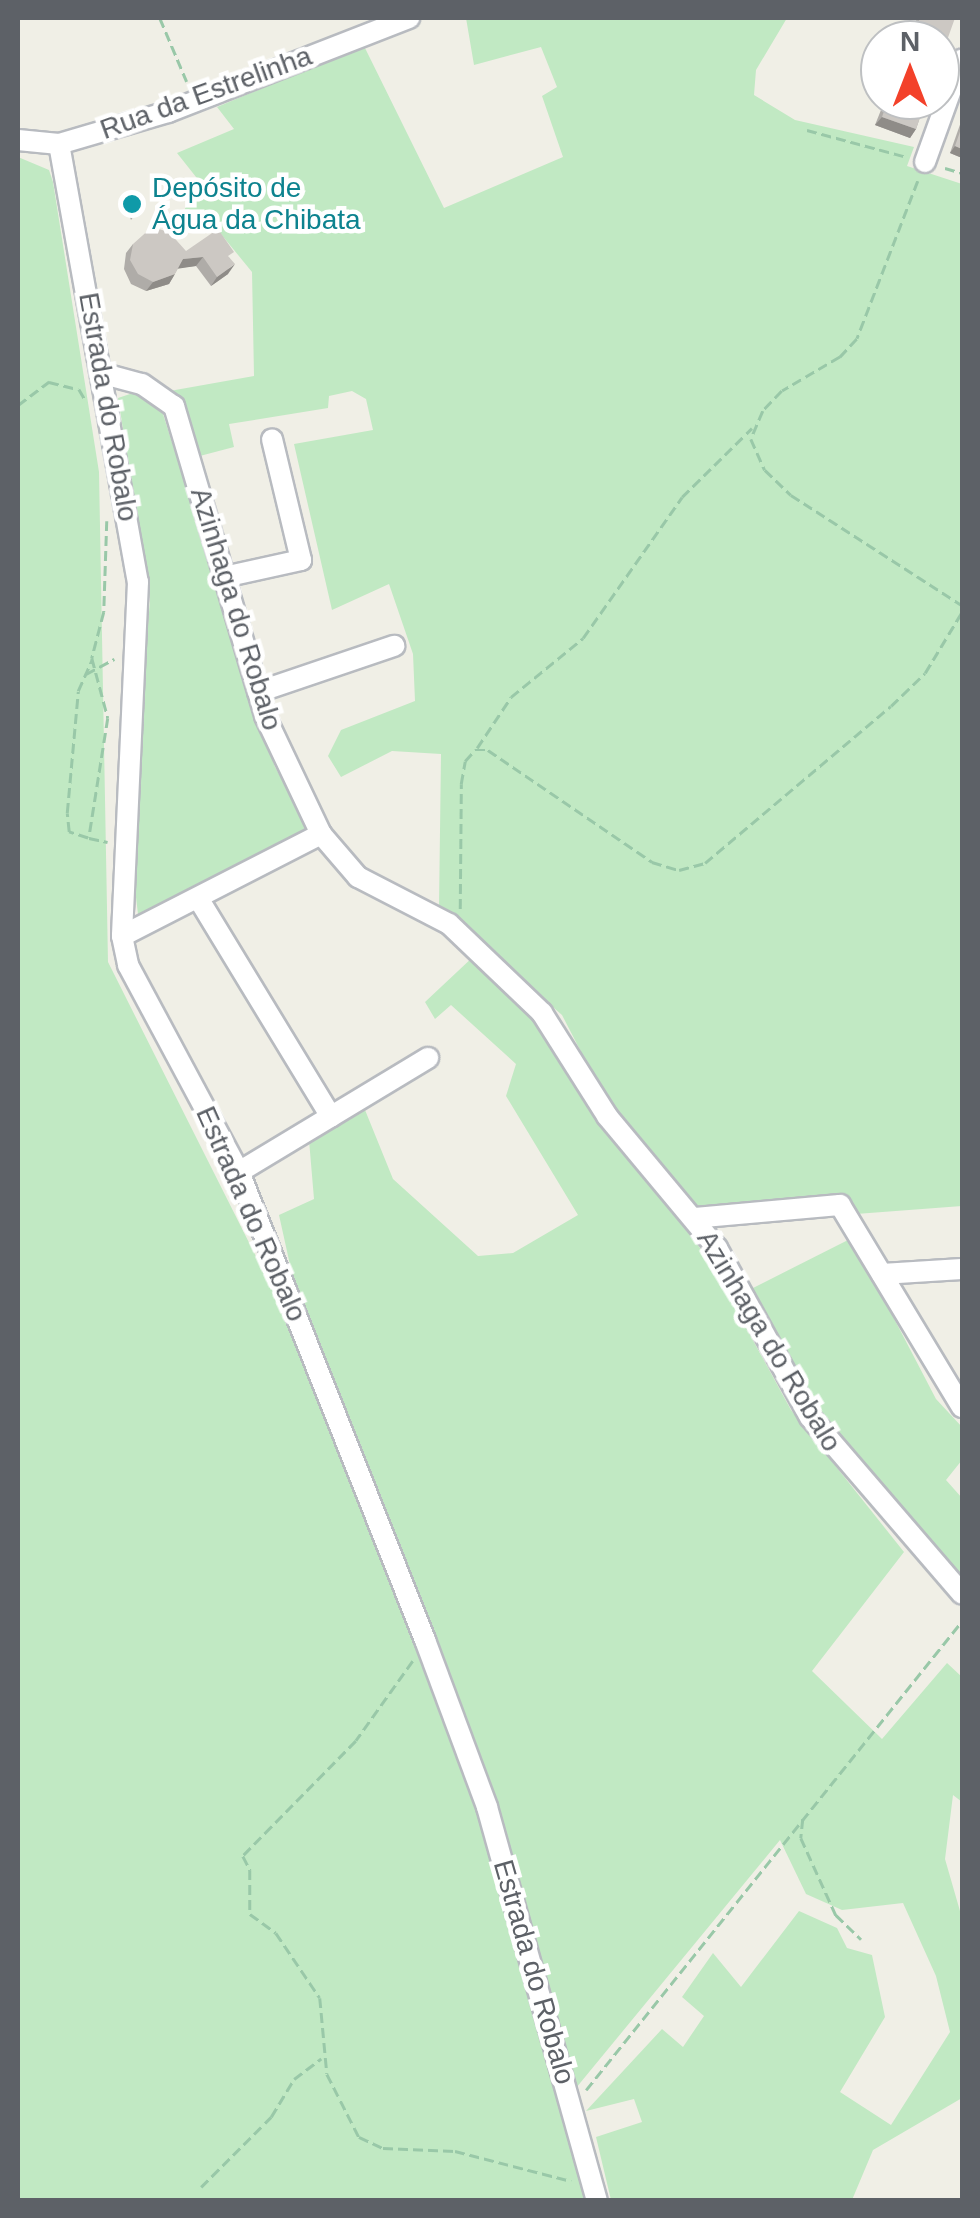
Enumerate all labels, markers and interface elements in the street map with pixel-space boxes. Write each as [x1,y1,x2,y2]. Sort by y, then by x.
north arrow [860,20,960,120]
text: N [900,26,920,57]
street label: Rua da Estrelinha [96,39,316,147]
place label: Depósito de Água da Chibata [152,171,361,237]
marker: Depósito de Água da Chibata [121,193,143,215]
street label: Estrada do Robalo [71,290,145,524]
street label: Azinhaga do Robalo [183,484,289,734]
street label: Estrada do Robalo [188,1101,314,1327]
street label: Azinhaga do Robalo [690,1224,848,1458]
street label: Estrada do Robalo [486,1856,582,2088]

